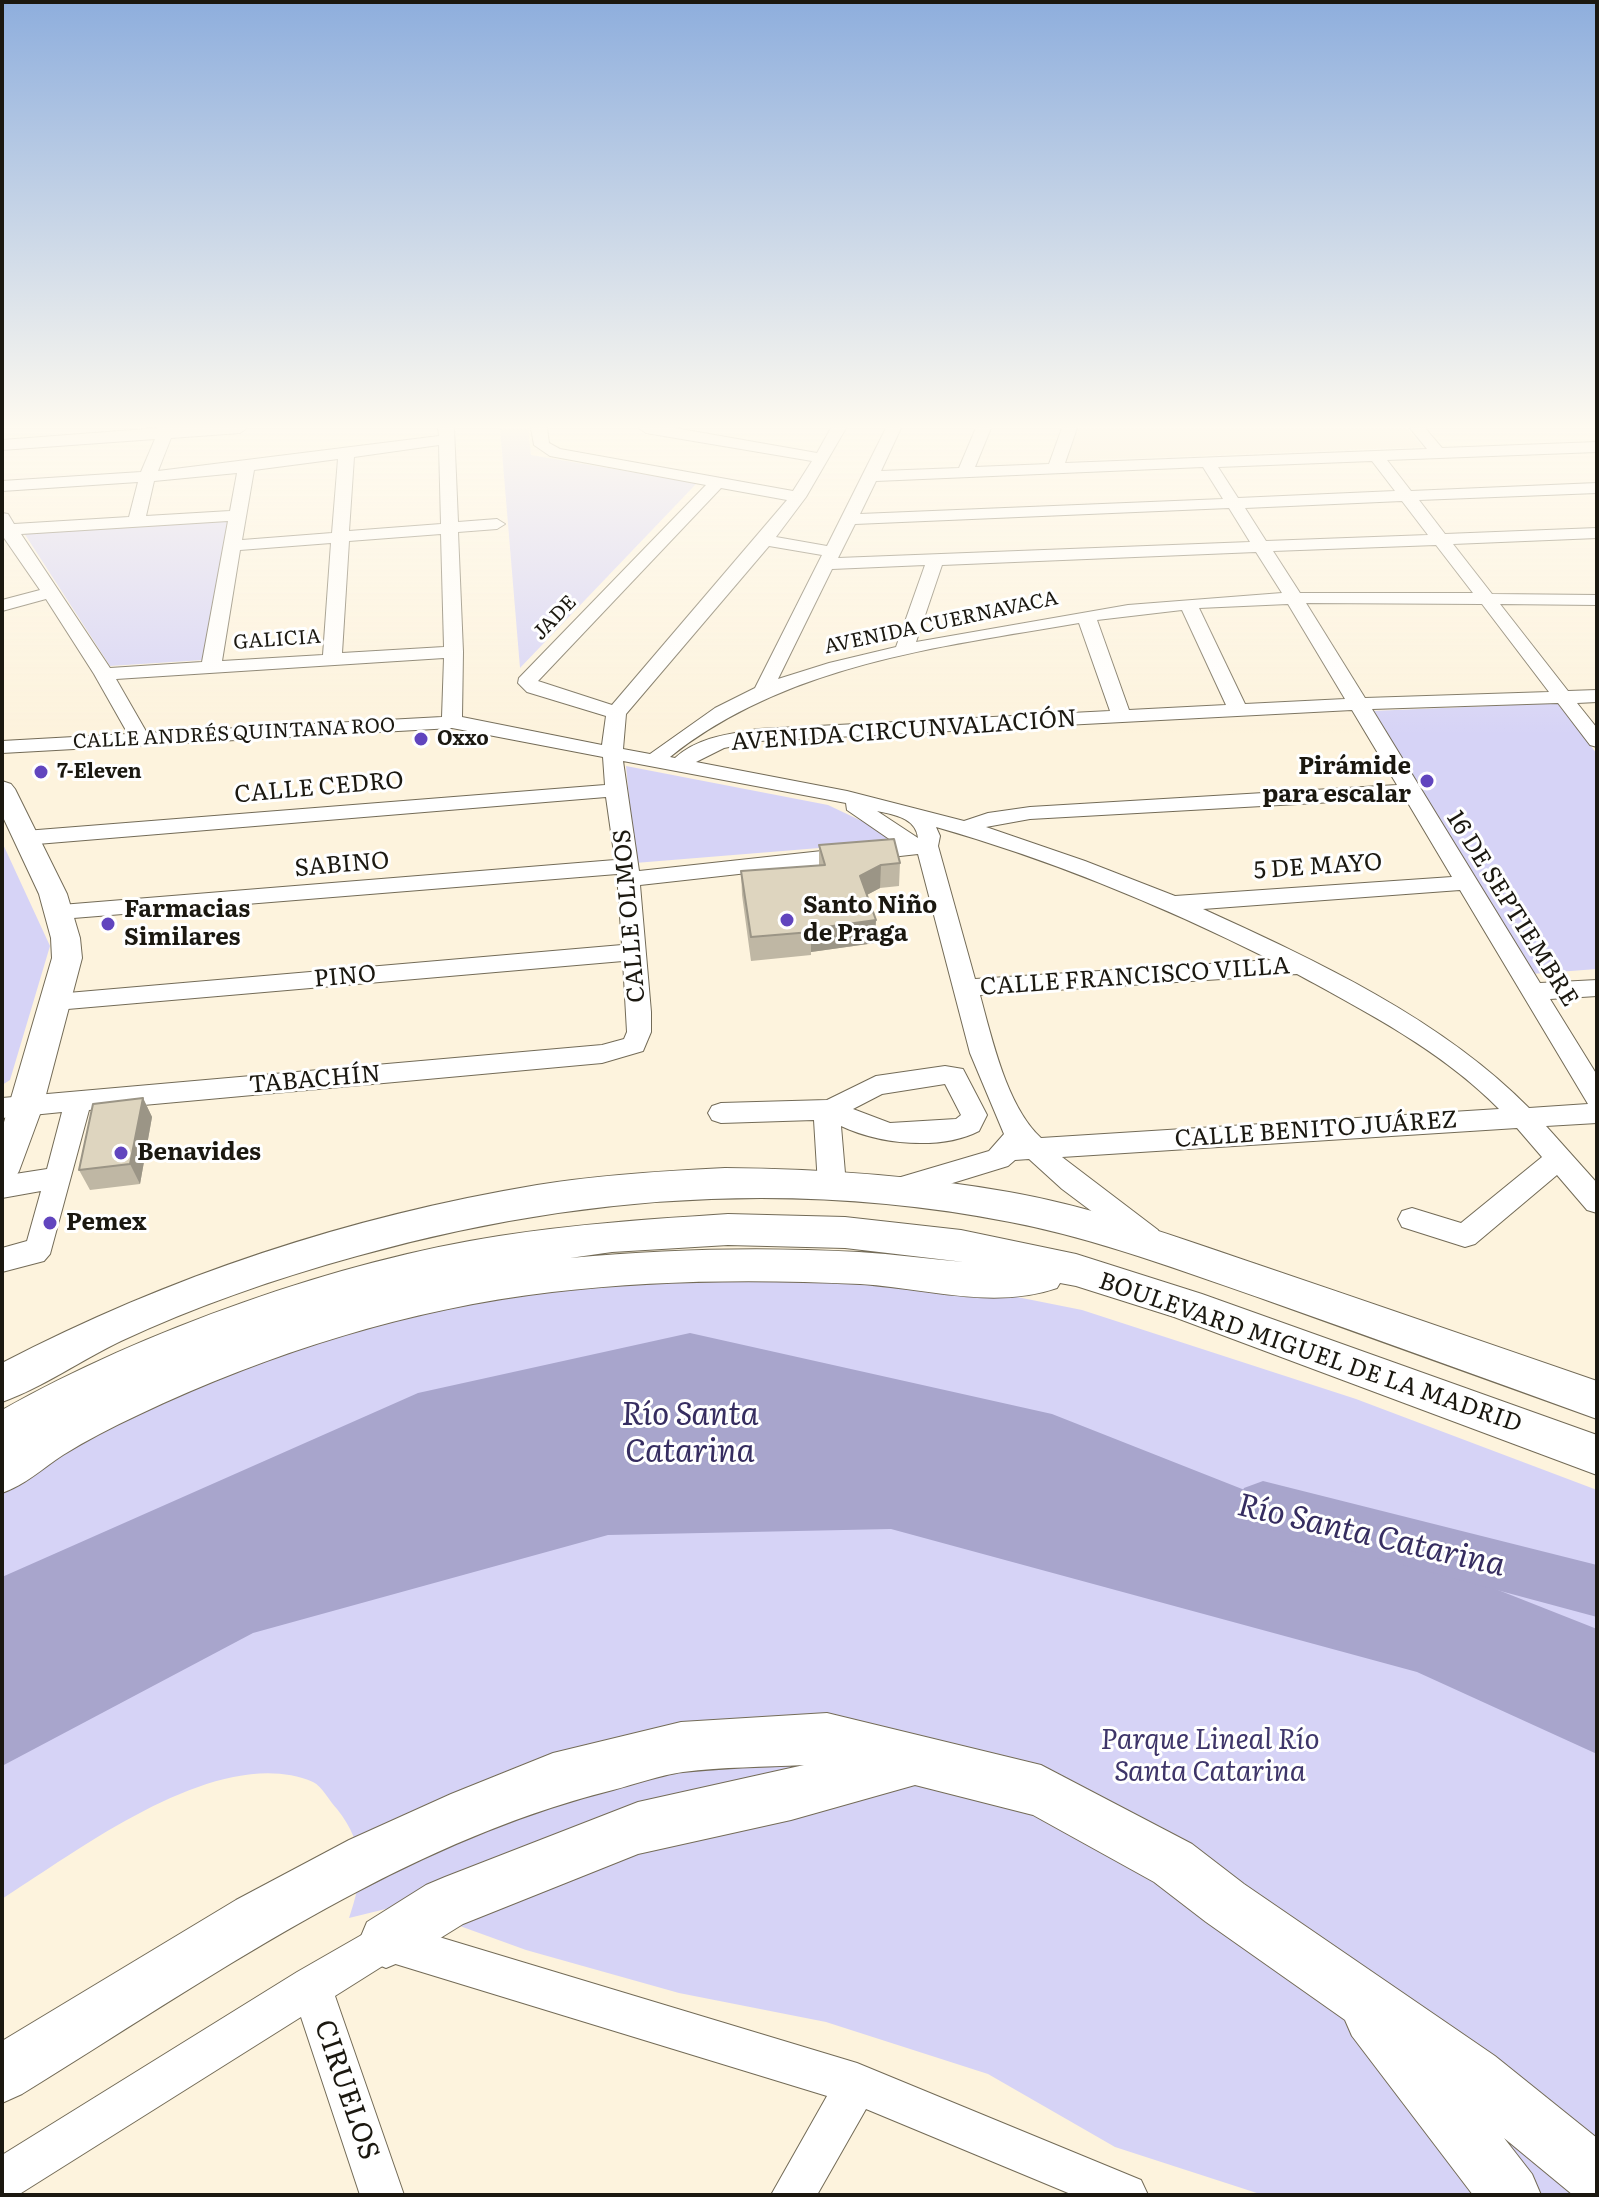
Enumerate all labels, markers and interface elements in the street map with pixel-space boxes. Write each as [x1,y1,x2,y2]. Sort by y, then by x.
street label: AVENIDA CUERNAVACA [822,586,1060,660]
street label: JADE [528,591,582,645]
street label: GALICIA [233,625,321,655]
street label: AVENIDA CIRCUNVALACIÓN [730,705,1078,757]
street label: CALLE ANDRÉS QUINTANA ROO [72,714,396,754]
place label: Oxxo [437,727,489,751]
marker: Oxxo [412,730,430,748]
place label: Pirámide para escalar [1262,753,1411,809]
place label: 7-Eleven [57,760,142,784]
marker: 7-Eleven [32,763,50,781]
street label: CALLE CEDRO [233,766,405,810]
marker: Pirámide para escalar [1418,772,1436,790]
street label: 16 DE SEPTIEMBRE [1440,806,1584,1012]
street label: CALLE OLMOS [608,828,652,1004]
street label: SABINO [293,847,391,883]
street label: 5 DE MAYO [1253,848,1383,886]
place label: Santo Niño de Praga [803,892,937,948]
place label: Farmacias Similares [124,896,250,952]
marker: Santo Niño de Praga [778,911,796,929]
marker: Farmacias Similares [99,915,117,933]
street label: CALLE FRANCISCO VILLA [979,952,1291,1002]
street label: PINO [313,960,377,994]
street label: TABACHÍN [248,1060,382,1100]
street label: CALLE BENITO JUÁREZ [1174,1106,1458,1154]
place label: Benavides [137,1139,261,1167]
marker: Benavides [112,1144,130,1162]
place label: Pemex [66,1209,146,1237]
marker: Pemex [41,1214,59,1232]
street label: BOULEVARD MIGUEL DE LA MADRID [1095,1267,1525,1439]
water label: Río Santa Catarina [621,1397,759,1472]
water label: Río Santa Catarina [1234,1487,1508,1585]
park label: Parque Lineal Río Santa Catarina [1101,1724,1319,1790]
street label: CIRUELOS [306,2016,386,2164]

